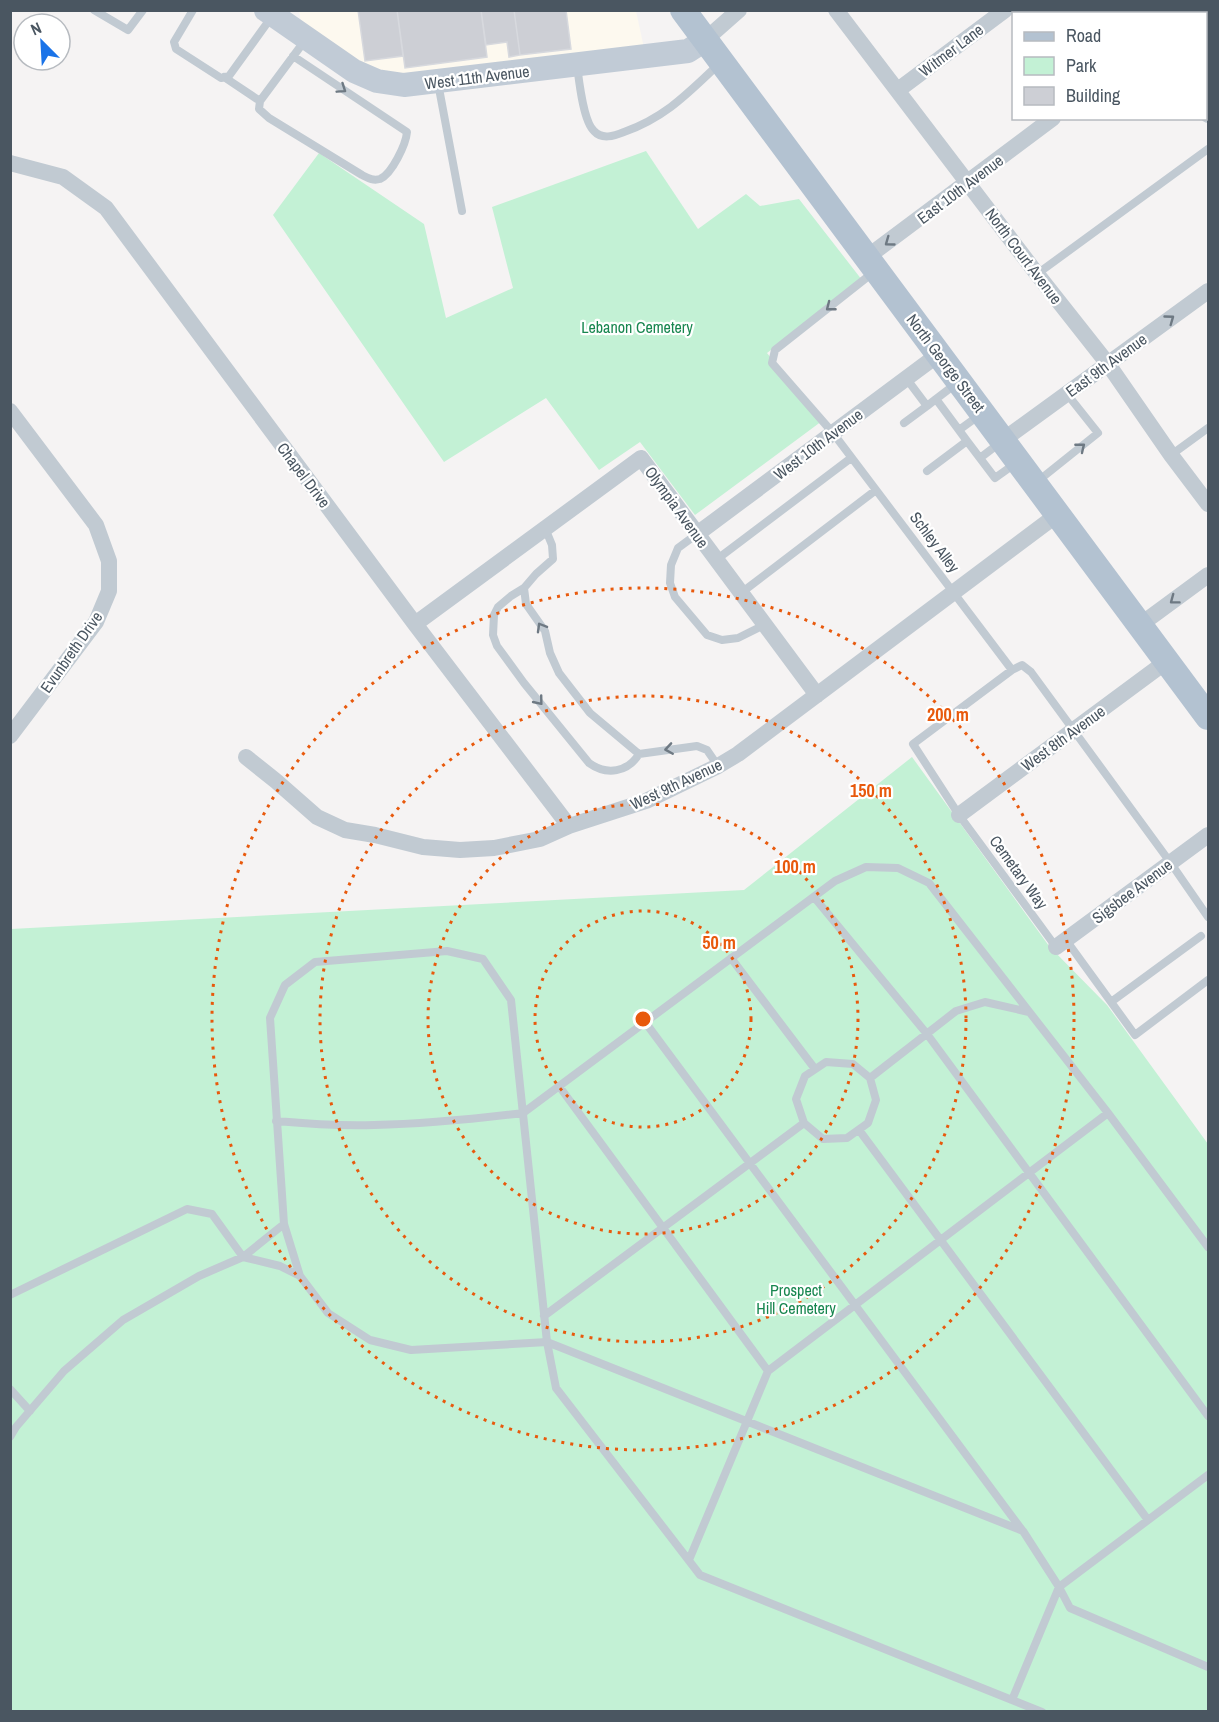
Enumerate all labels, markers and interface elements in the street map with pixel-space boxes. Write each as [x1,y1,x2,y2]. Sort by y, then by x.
north arrow [12,12,72,72]
legend [1012,12,1207,120]
text: N [27,16,45,40]
street label: Witmer Lane [914,19,988,81]
text: Road [1066,23,1101,48]
text: Park [1066,53,1097,78]
street label: West 11th Avenue [424,60,530,94]
one-way arrow [335,82,346,93]
text: Building [1066,83,1121,108]
street label: East 10th Avenue [912,149,1008,229]
street label: North Court Avenue [981,203,1067,309]
one-way arrow [884,234,895,245]
one-way arrow [825,299,836,310]
street label: North George Street [902,309,991,417]
one-way arrow [1163,315,1174,326]
park label: Lebanon Cemetery [581,316,693,338]
street label: East 9th Avenue [1061,328,1151,402]
street label: West 10th Avenue [769,403,867,485]
street label: Chapel Drive [272,438,336,512]
one-way arrow [1074,443,1085,454]
street label: Olympia Avenue [640,462,714,552]
street label: Schley Alley [905,507,965,577]
one-way arrow [1170,593,1181,604]
street label: Evunbreth Drive [35,607,107,697]
one-way arrow [537,623,548,633]
one-way arrow [532,695,543,706]
street label: West 8th Avenue [1017,700,1109,776]
text: 200 m [927,702,969,727]
one-way arrow [664,743,674,755]
street label: West 9th Avenue [627,753,725,815]
text: 150 m [850,778,892,803]
street label: Cemetary Way [985,831,1054,914]
text: 100 m [774,854,816,879]
street label: Sigsbee Avenue [1087,854,1177,928]
text: 50 m [702,930,736,955]
centre of rings [633,1009,653,1029]
park label: Prospect Hill Cemetery [756,1279,836,1319]

